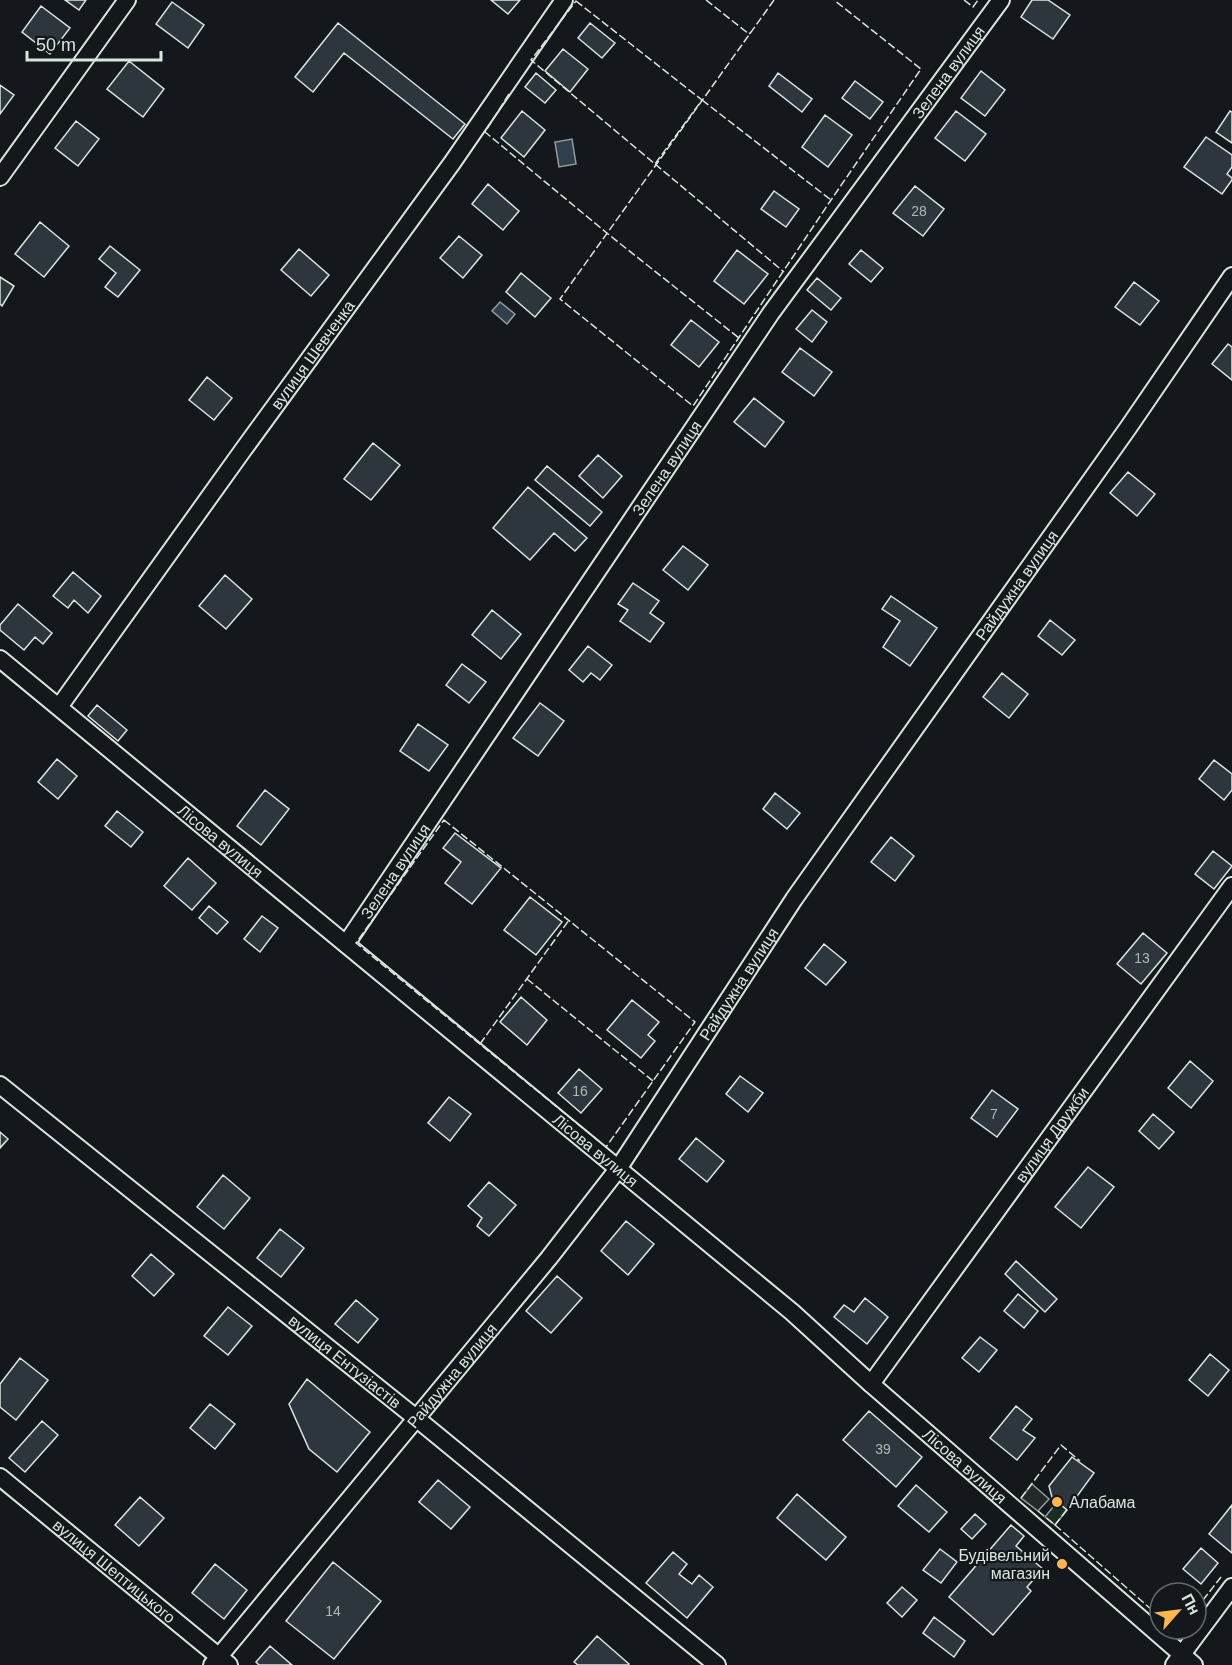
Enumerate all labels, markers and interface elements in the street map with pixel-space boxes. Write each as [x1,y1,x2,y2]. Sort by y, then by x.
street label: Зелена вулиця [909,22,988,121]
scale bar [27,24,160,62]
text: 50 m [36,35,76,55]
house number: 28 [911,203,927,219]
street label: вулиця Шевченка [267,297,358,412]
street label: Зелена вулиця [629,417,705,518]
street label: Райдужна вулиця [972,527,1061,643]
street label: Лісова вулиця [175,801,266,881]
street label: Зелена вулиця [357,820,433,922]
street label: Райдужна вулиця [696,925,781,1043]
house number: 13 [1134,950,1150,966]
house number: 16 [572,1083,588,1099]
street label: вулиця Дружби [1012,1084,1092,1185]
house number: 7 [990,1106,998,1122]
street label: Лісова вулиця [550,1110,641,1190]
street label: вулиця Ентузіастів [286,1311,404,1411]
street label: Райдужна вулиця [404,1320,500,1431]
street label: Лісова вулиця [920,1425,1010,1507]
house number: 39 [875,1441,891,1457]
place label: Алабама [1069,1494,1136,1511]
marker: Алабама [1050,1495,1064,1509]
street label: вулиця Шептицького [50,1516,179,1626]
place label: Будівельний магазин [958,1547,1050,1582]
marker: Будівельний магазин [1055,1557,1069,1571]
north arrow [1148,1581,1208,1641]
text: Пн [1178,1591,1203,1618]
house number: 14 [325,1603,341,1619]

